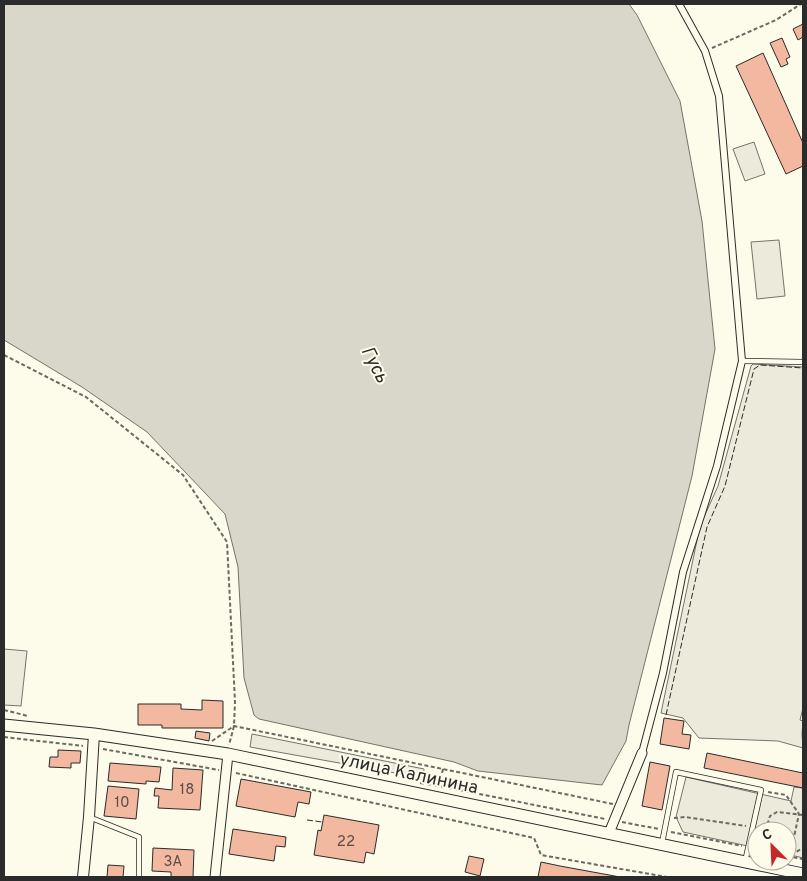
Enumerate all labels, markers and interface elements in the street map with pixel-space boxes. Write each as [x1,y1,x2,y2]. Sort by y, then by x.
water label: Гусь [355,342,394,387]
street label: улица Калинина [337,749,480,800]
house number: 18 [180,781,194,800]
house number: 10 [114,794,130,813]
north arrow [747,821,797,871]
text: С [760,826,775,845]
house number: 22 [337,833,355,852]
house number: 3А [163,853,183,872]

